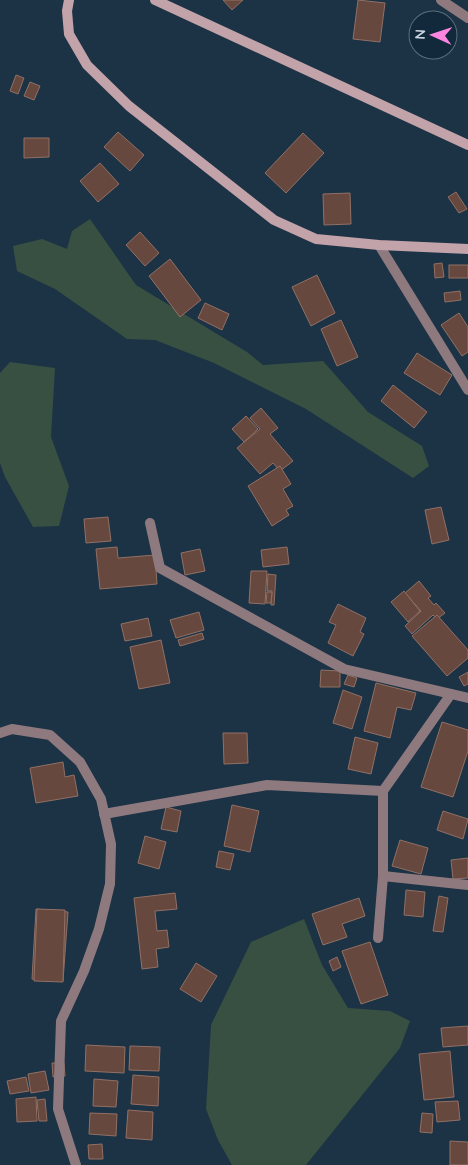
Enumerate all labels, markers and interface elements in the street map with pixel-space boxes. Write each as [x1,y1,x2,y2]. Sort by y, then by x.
north arrow [408,10,458,60]
text: N [411,29,429,40]

